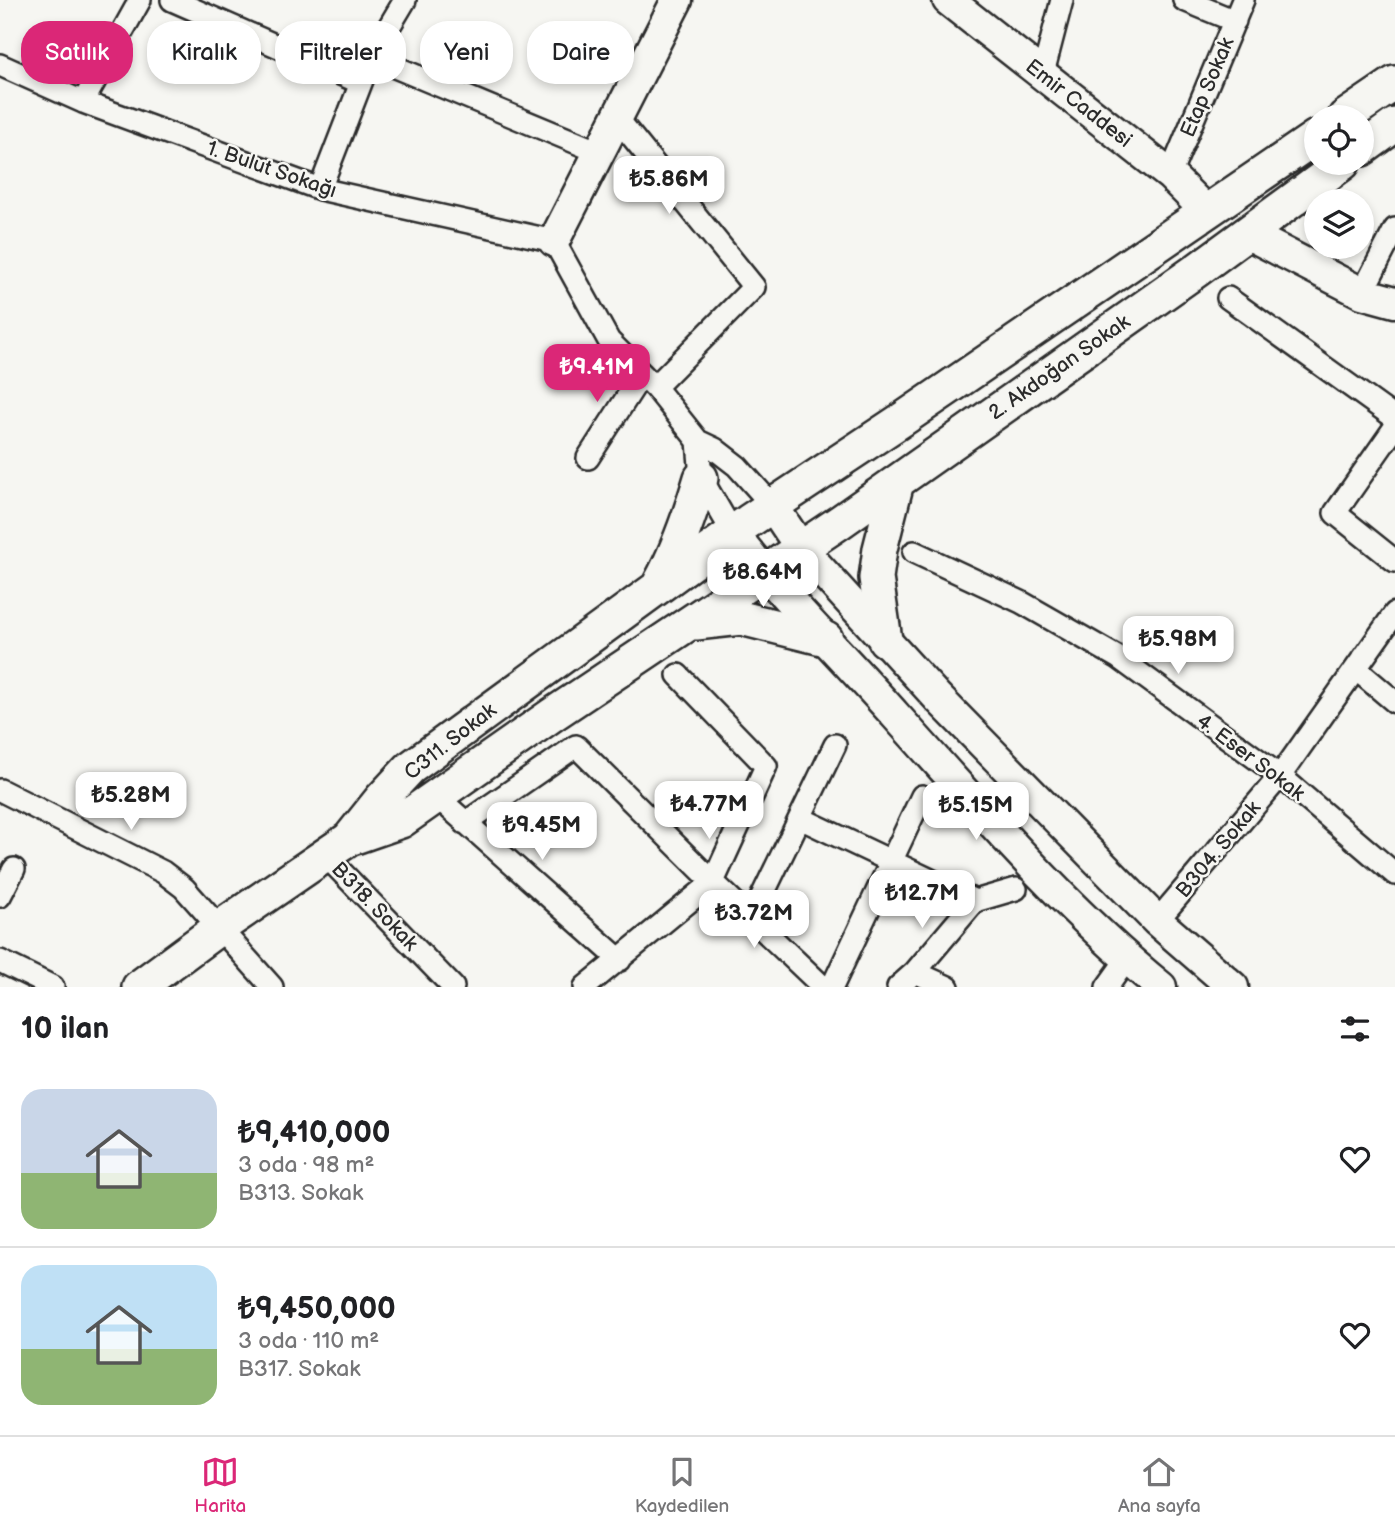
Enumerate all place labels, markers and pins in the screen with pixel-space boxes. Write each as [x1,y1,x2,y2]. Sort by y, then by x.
pin: ₺5.86M [612,156,726,216]
pin: ₺9.41M [540,344,654,404]
pin: ₺8.64M [706,550,820,609]
pin: ₺5.98M [1121,616,1235,676]
pin: ₺5.28M [74,772,188,832]
pin: ₺4.77M [652,782,766,841]
pin: ₺5.15M [919,782,1033,842]
pin: ₺9.45M [485,802,599,862]
pin: ₺12.7M [865,870,979,930]
pin: ₺3.72M [697,890,811,950]

